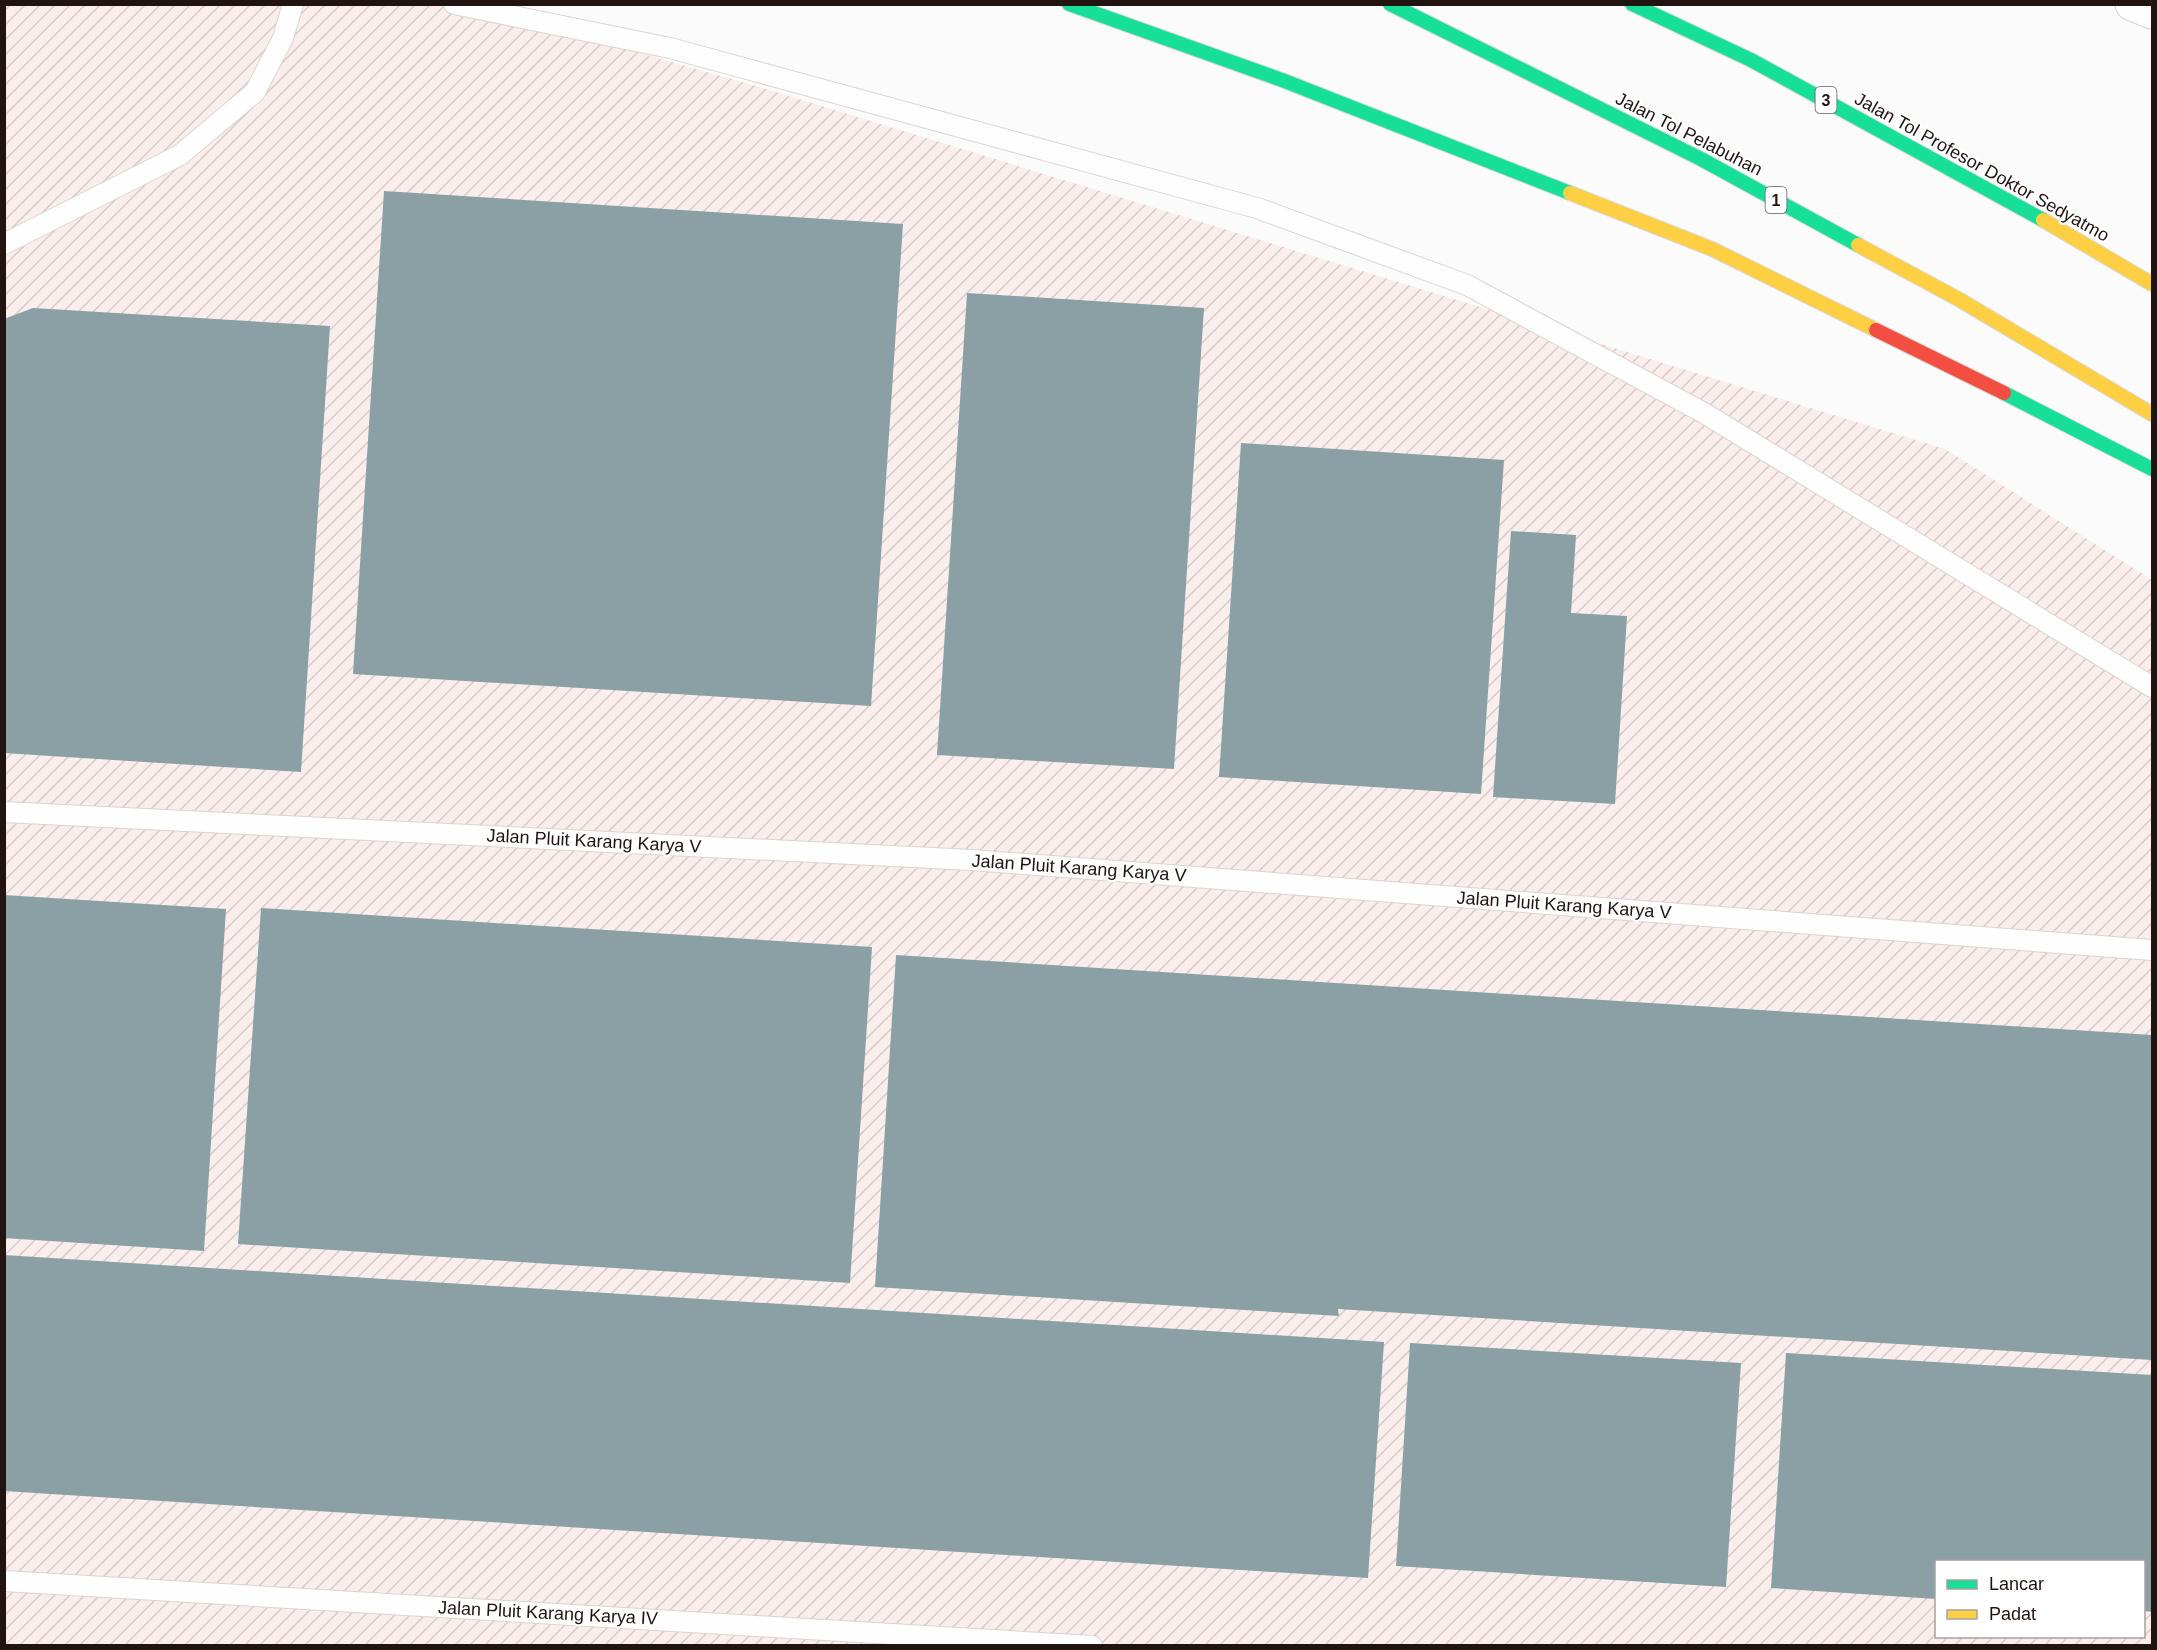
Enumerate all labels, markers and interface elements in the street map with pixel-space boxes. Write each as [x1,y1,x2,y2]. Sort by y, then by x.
road number: 3 [1816,87,1836,113]
street label: Jalan Tol Pelabuhan [1612,88,1766,180]
street label: Jalan Tol Profesor Doktor Sedyatmo [1851,88,2113,246]
road number: 1 [1766,187,1786,213]
street label: Jalan Pluit Karang Karya V [486,825,702,857]
street label: Jalan Pluit Karang Karya V [971,851,1187,885]
street label: Jalan Pluit Karang Karya V [1456,888,1672,922]
legend [1935,1560,2145,1638]
text: Lancar [1989,1574,2044,1594]
street label: Jalan Pluit Karang Karya IV [438,1597,658,1629]
text: Padat [1989,1604,2036,1624]

